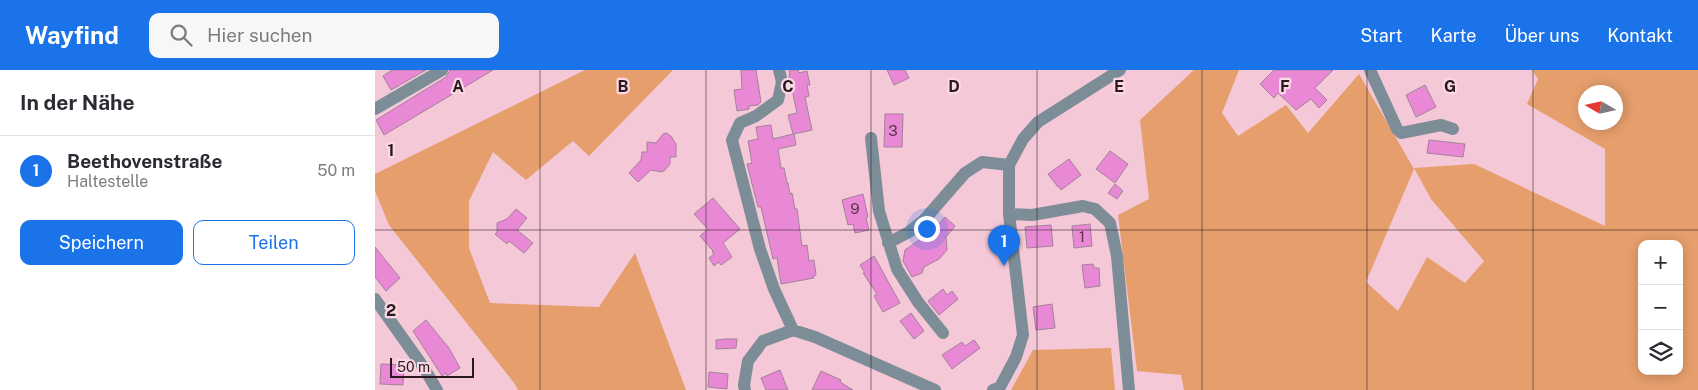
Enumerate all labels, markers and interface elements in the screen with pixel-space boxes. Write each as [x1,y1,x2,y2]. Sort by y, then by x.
search box [149,13,499,58]
text: Wayfind [25,21,119,49]
icon: search [167,21,195,49]
text: Hier suchen [207,24,313,46]
text: Start [1360,25,1403,46]
text: Karte [1431,25,1476,46]
text: Über uns [1504,25,1579,46]
text: Kontakt [1607,25,1673,46]
text: A [452,77,464,96]
text: B [618,77,629,96]
text: C [782,77,794,96]
text: D [948,77,960,96]
text: E [1114,77,1124,96]
text: F [1280,77,1290,96]
text: G [1444,77,1456,96]
north arrow [1578,85,1623,130]
text: In der Nähe [20,90,135,115]
house number: 3 [888,122,898,139]
text: 1 [388,141,394,160]
text: Beethovenstraße [67,150,222,172]
text: 1 [33,161,39,180]
text: 50 m [317,161,355,180]
text: Haltestelle [67,172,148,191]
house number: 9 [850,200,860,217]
your location [914,216,940,242]
button: Speichern [20,220,183,265]
button: Teilen [193,220,355,265]
pin: 1 [988,225,1020,266]
house number: 1 [1079,228,1085,245]
map controls [1638,240,1683,375]
button: + [1638,240,1683,285]
button: − [1638,285,1683,330]
text: 2 [386,301,396,320]
button: layers [1638,330,1683,375]
scale bar [390,355,474,378]
text: 50 m [397,359,430,375]

